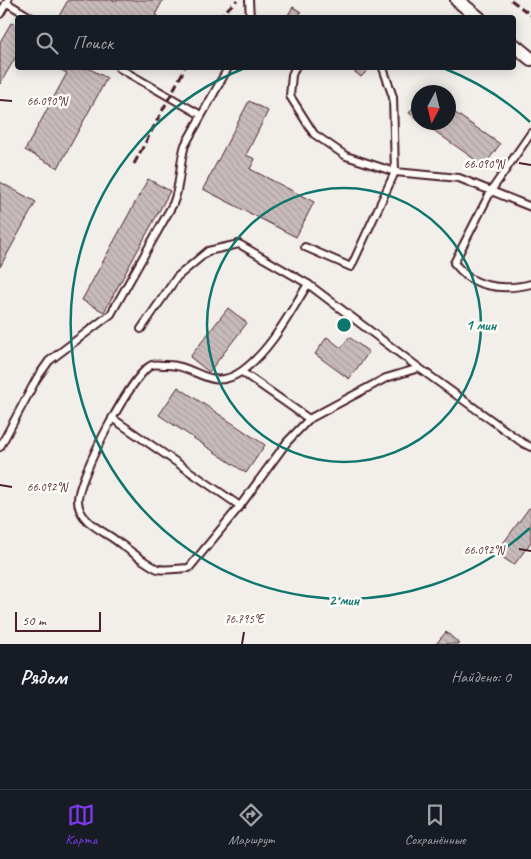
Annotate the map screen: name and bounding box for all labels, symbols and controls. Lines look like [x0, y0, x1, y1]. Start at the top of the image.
search box [15, 15, 516, 70]
icon: search [33, 29, 61, 57]
text: Поиск [73, 31, 113, 55]
north arrow [411, 85, 456, 130]
text: 66.090°N [27, 93, 69, 109]
text: 66.090°N [464, 156, 506, 172]
centre of rings [335, 316, 353, 334]
text: 1 мин [466, 316, 498, 335]
text: 66.092°N [27, 479, 69, 495]
text: 66.092°N [464, 542, 506, 558]
text: 2 мин [329, 591, 361, 610]
scale bar [15, 609, 101, 632]
text: 76.795°E [224, 611, 265, 627]
text: 50 m [22, 612, 46, 629]
text: Рядом [20, 664, 67, 690]
text: Найдено: 0 [451, 667, 511, 687]
tab: Карта [65, 801, 97, 848]
tab: Маршрут [228, 801, 274, 848]
tab: Сохранённые [405, 801, 466, 848]

